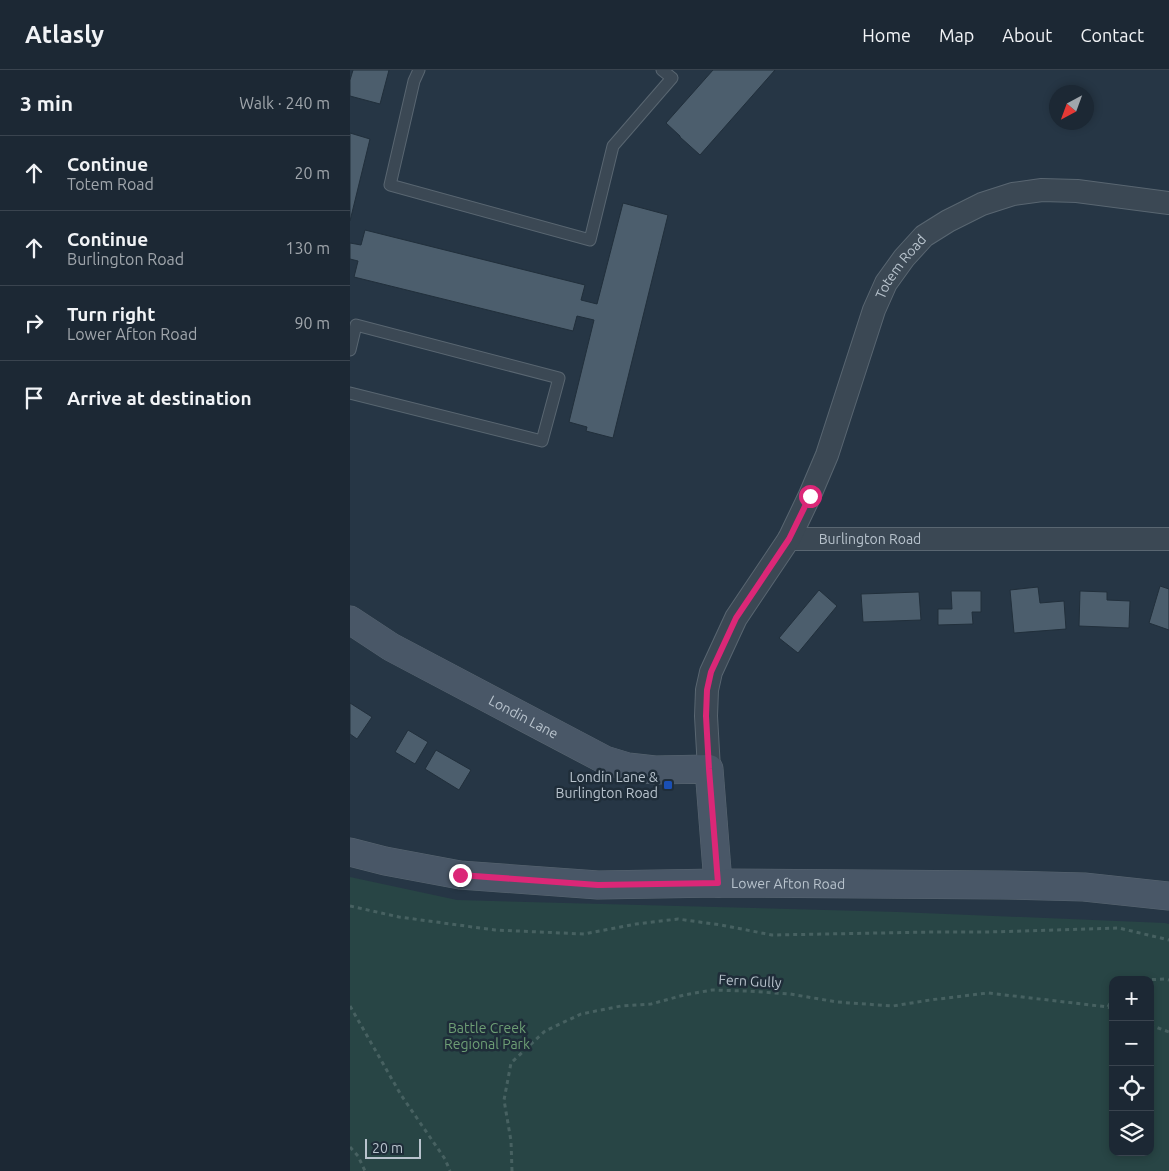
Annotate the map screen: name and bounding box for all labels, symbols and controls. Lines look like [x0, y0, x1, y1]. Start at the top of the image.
text: Atlasly [25, 21, 104, 48]
text: Home [862, 25, 911, 45]
text: Map [939, 25, 974, 45]
text: About [1002, 25, 1052, 45]
text: Contact [1080, 25, 1144, 45]
north arrow [1049, 85, 1094, 130]
text: 3 min [20, 91, 73, 115]
text: Walk · 240 m [239, 94, 330, 112]
text: Continue [67, 153, 148, 175]
icon: ahead [20, 159, 48, 187]
text: 20 m [294, 164, 330, 182]
text: Totem Road [67, 175, 154, 193]
text: Continue [67, 228, 148, 250]
street label: Totem Road [872, 231, 929, 301]
icon: ahead [20, 234, 48, 262]
text: 130 m [285, 239, 330, 257]
text: Burlington Road [67, 250, 184, 268]
text: Turn right [67, 303, 155, 325]
icon: right [20, 309, 48, 337]
text: 90 m [294, 314, 330, 332]
text: Lower Afton Road [67, 325, 197, 343]
icon: arrive [20, 384, 48, 412]
text: Arrive at destination [67, 387, 252, 409]
route start [799, 485, 822, 508]
street label: Burlington Road [819, 531, 921, 547]
street label: Londin Lane [486, 692, 561, 742]
place label: Londin Lane & Burlington Road [556, 769, 659, 801]
marker: Londin Lane & Burlington Road [662, 779, 674, 791]
route end [449, 864, 472, 887]
street label: Lower Afton Road [731, 875, 845, 892]
street label: Fern Gully [718, 971, 782, 991]
map controls [1109, 976, 1154, 1156]
button: + [1109, 976, 1154, 1021]
park label: Battle Creek Regional Park [444, 1020, 530, 1052]
button: − [1109, 1021, 1154, 1066]
button: locate [1109, 1066, 1154, 1111]
button: layers [1109, 1111, 1154, 1156]
scale bar [365, 1136, 421, 1159]
text: 20 m [372, 1140, 403, 1156]

